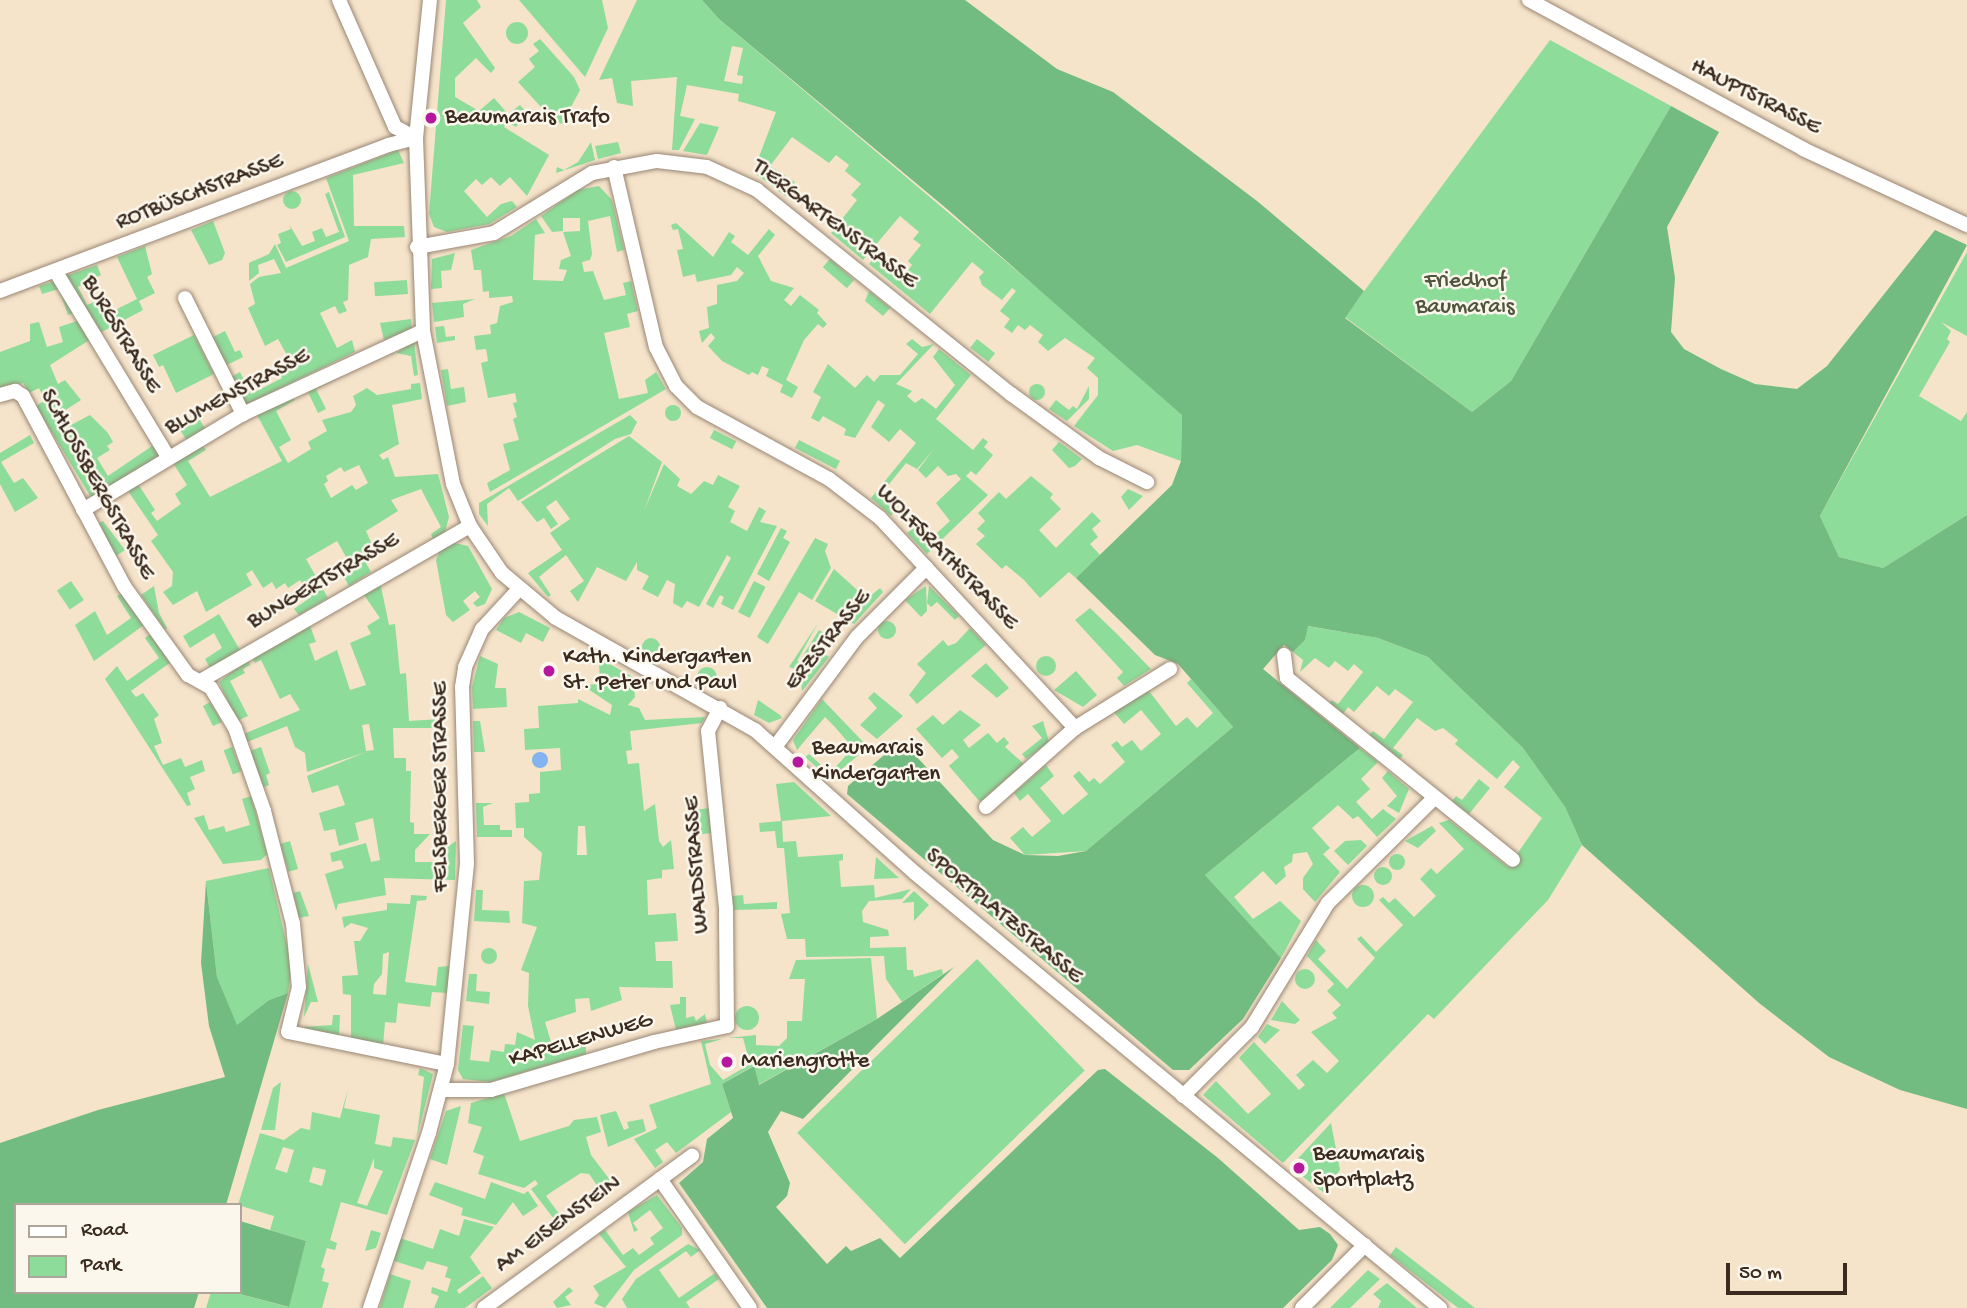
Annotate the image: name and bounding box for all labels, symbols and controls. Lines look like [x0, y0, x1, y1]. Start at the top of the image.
street label: HAUPTSTRASSE [1685, 53, 1825, 143]
place label: Beaumarais Trafo [445, 104, 610, 132]
marker: Beaumarais Trafo [423, 110, 439, 126]
street label: ROTBÜSCHSTRASSE [113, 148, 287, 238]
street label: TIERGARTENSTRASSE [746, 154, 922, 296]
park label: Friedhof Baumarais [1416, 268, 1514, 322]
street label: BURGSTRASSE [74, 271, 166, 399]
street label: BLUMENSTRASSE [161, 343, 315, 443]
street label: SCHLOSSBERGSTRASSE [32, 385, 160, 585]
street label: WOLFSRATHSTRASSE [869, 479, 1023, 637]
street label: BUNGERTSTRASSE [243, 527, 405, 637]
street label: ERZSTRASSE [780, 585, 878, 697]
place label: Kath. Kindergarten St. Peter und Paul [563, 644, 751, 698]
marker: Kath. Kindergarten St. Peter und Paul [541, 663, 557, 679]
street label: FELSBERGER STRASSE [428, 682, 456, 892]
place label: Beaumarais Kindergarten [812, 735, 940, 789]
marker: Beaumarais Kindergarten [790, 754, 806, 770]
street label: WALDSTRASSE [679, 796, 717, 934]
street label: SPORTPLATZSTRASSE [919, 843, 1087, 991]
street label: KAPELLENWEG [506, 1007, 656, 1075]
place label: Mariengrotte [741, 1048, 869, 1076]
marker: Mariengrotte [719, 1054, 735, 1070]
place label: Beaumarais Sportplatz [1313, 1141, 1424, 1195]
marker: Beaumarais Sportplatz [1291, 1160, 1307, 1176]
street label: AM EISENSTEIN [491, 1170, 627, 1280]
legend [14, 1203, 242, 1294]
text: Road [81, 1219, 127, 1244]
scale bar [1729, 1248, 1850, 1292]
text: Park [81, 1254, 121, 1279]
text: 50 m [1739, 1262, 1782, 1287]

